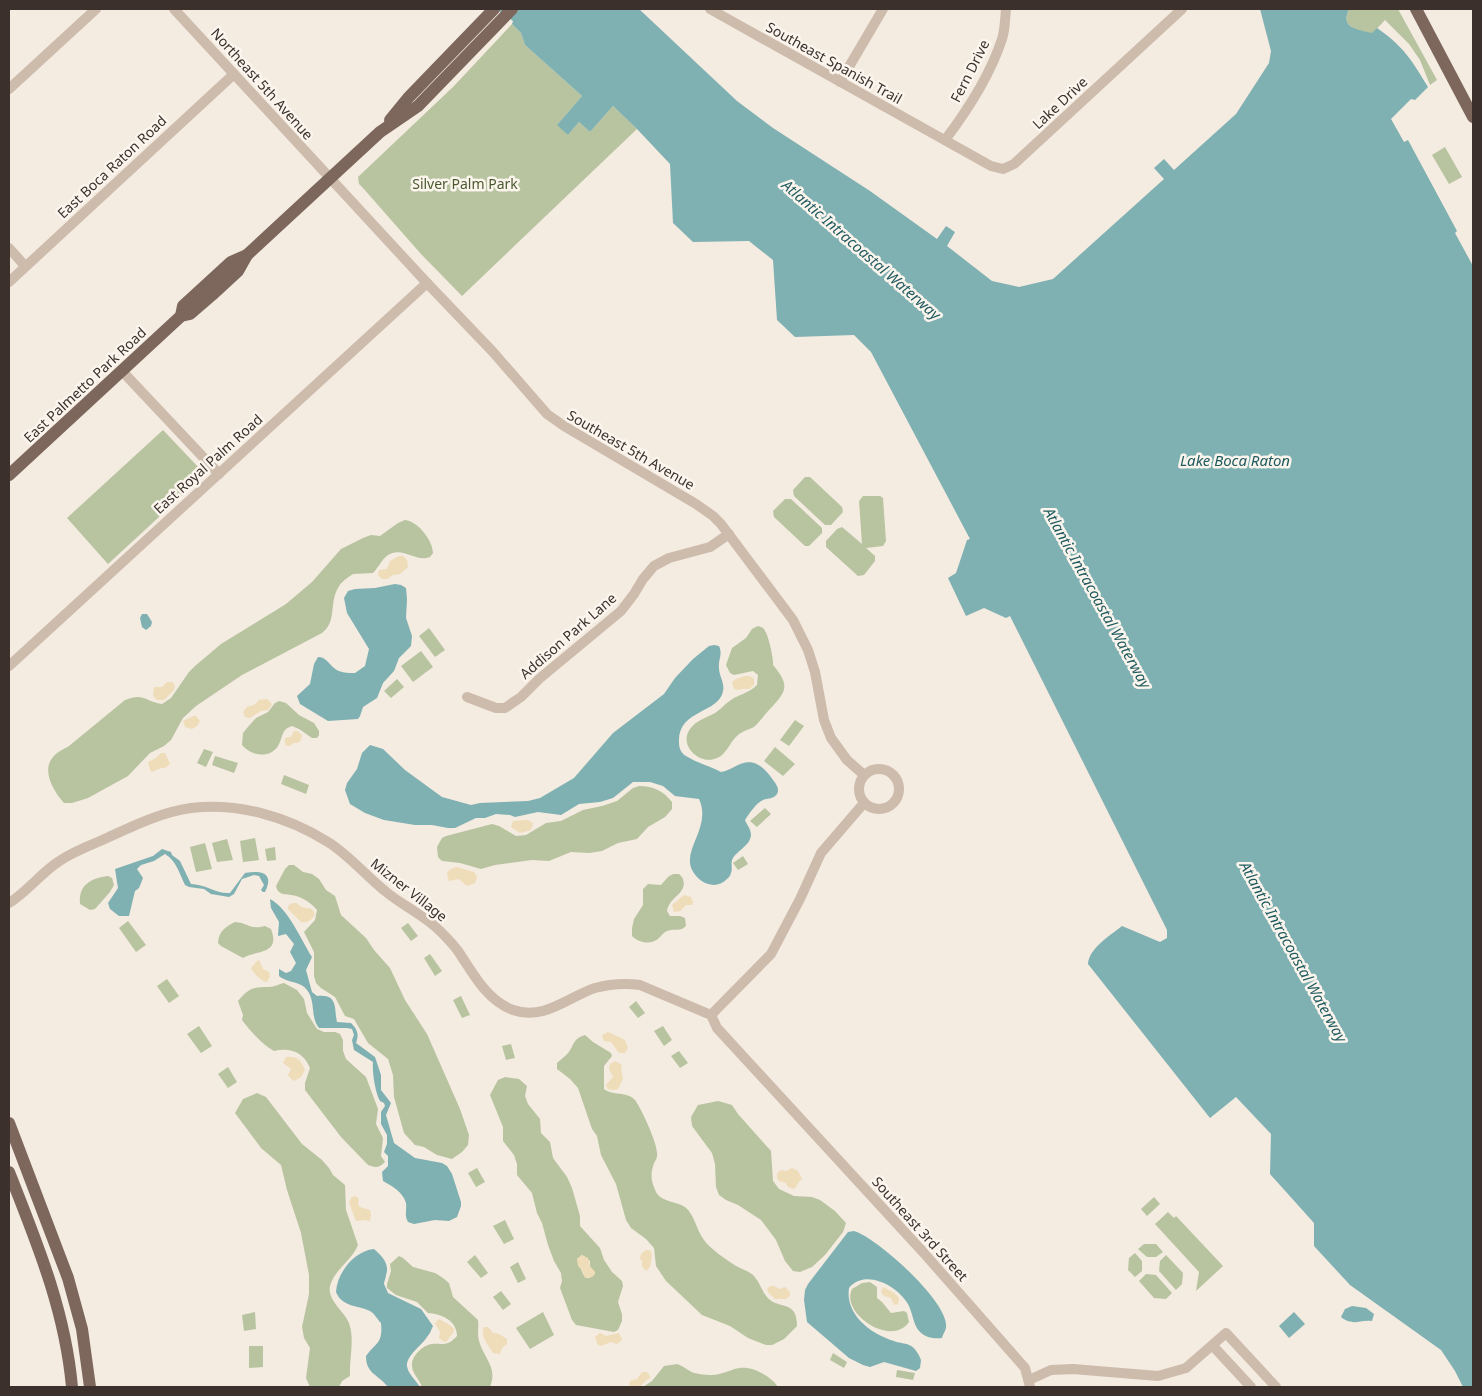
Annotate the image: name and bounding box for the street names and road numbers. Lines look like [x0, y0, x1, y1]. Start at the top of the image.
street label: Southeast Spanish Trail [763, 17, 906, 108]
street label: Northeast 5th Avenue [207, 24, 318, 144]
street label: Fern Drive [946, 36, 993, 105]
street label: Lake Drive [1028, 72, 1091, 133]
street label: East Boca Raton Road [53, 111, 170, 222]
street label: East Palmetto Park Road [19, 323, 150, 446]
street label: Southeast 5th Avenue [564, 405, 699, 494]
street label: East Royal Palm Road [149, 410, 266, 518]
street label: Addison Park Lane [515, 588, 620, 683]
street label: Mizner Village [367, 854, 452, 926]
street label: Southeast 3rd Street [868, 1172, 972, 1285]

